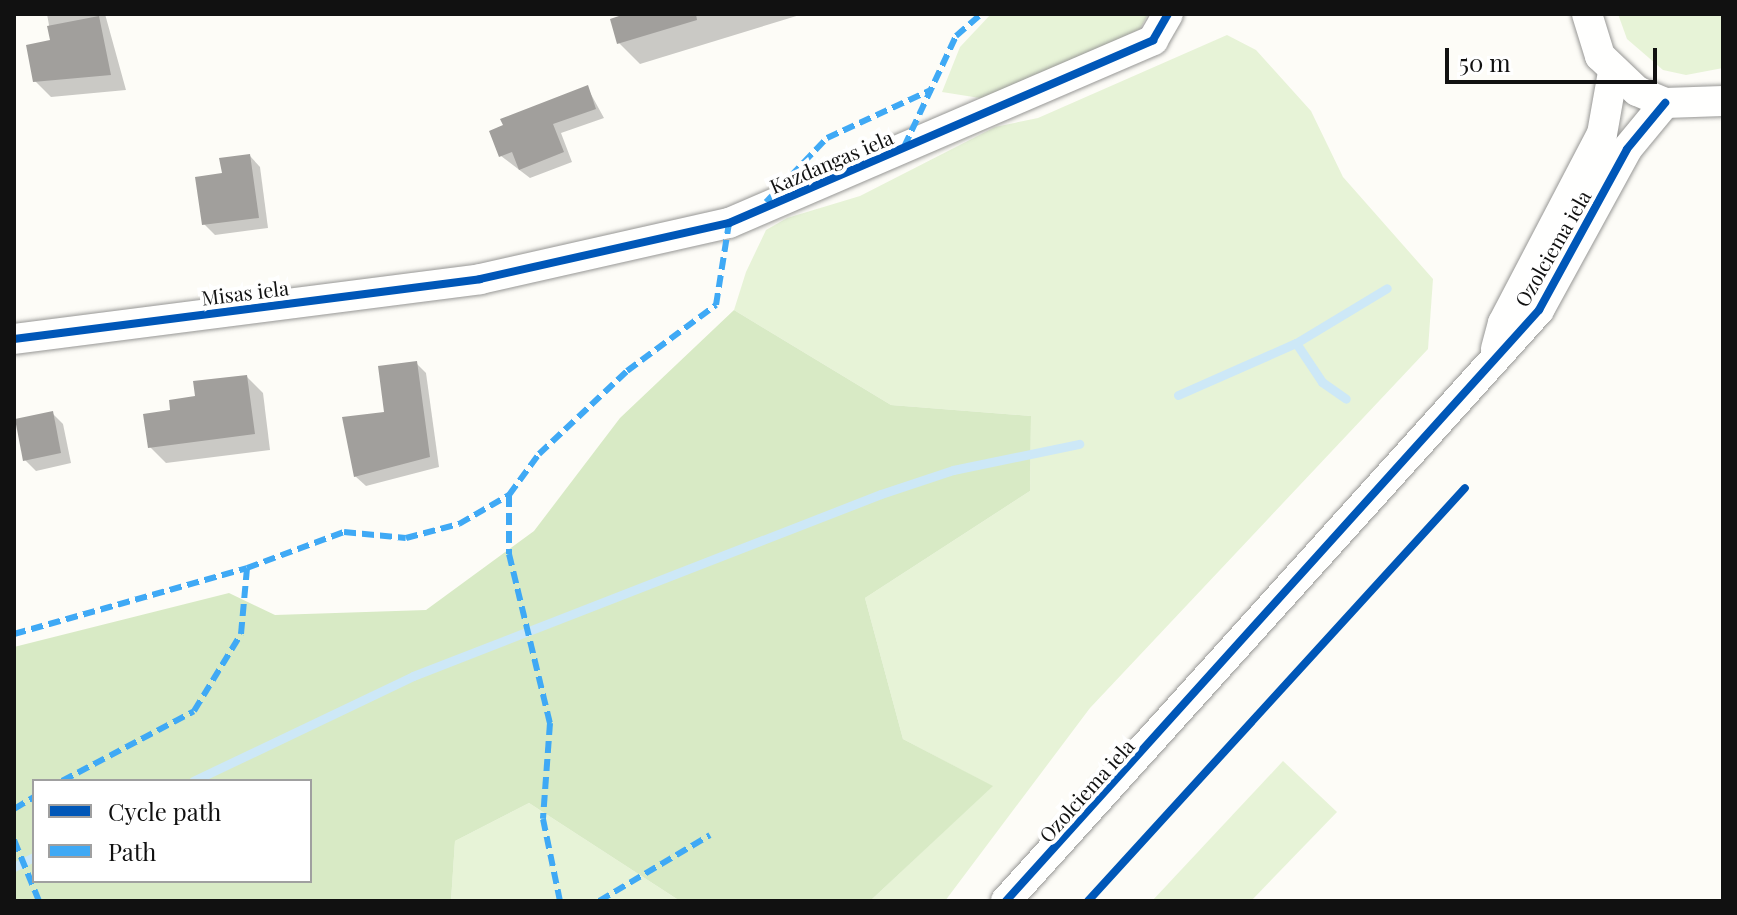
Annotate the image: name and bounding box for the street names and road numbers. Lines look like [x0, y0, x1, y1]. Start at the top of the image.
street label: Kazdangas iela [766, 124, 896, 198]
street label: Ozolciema iela [1509, 185, 1595, 311]
street label: Misas iela [200, 275, 290, 309]
street label: Ozolciema iela [1033, 733, 1139, 847]

